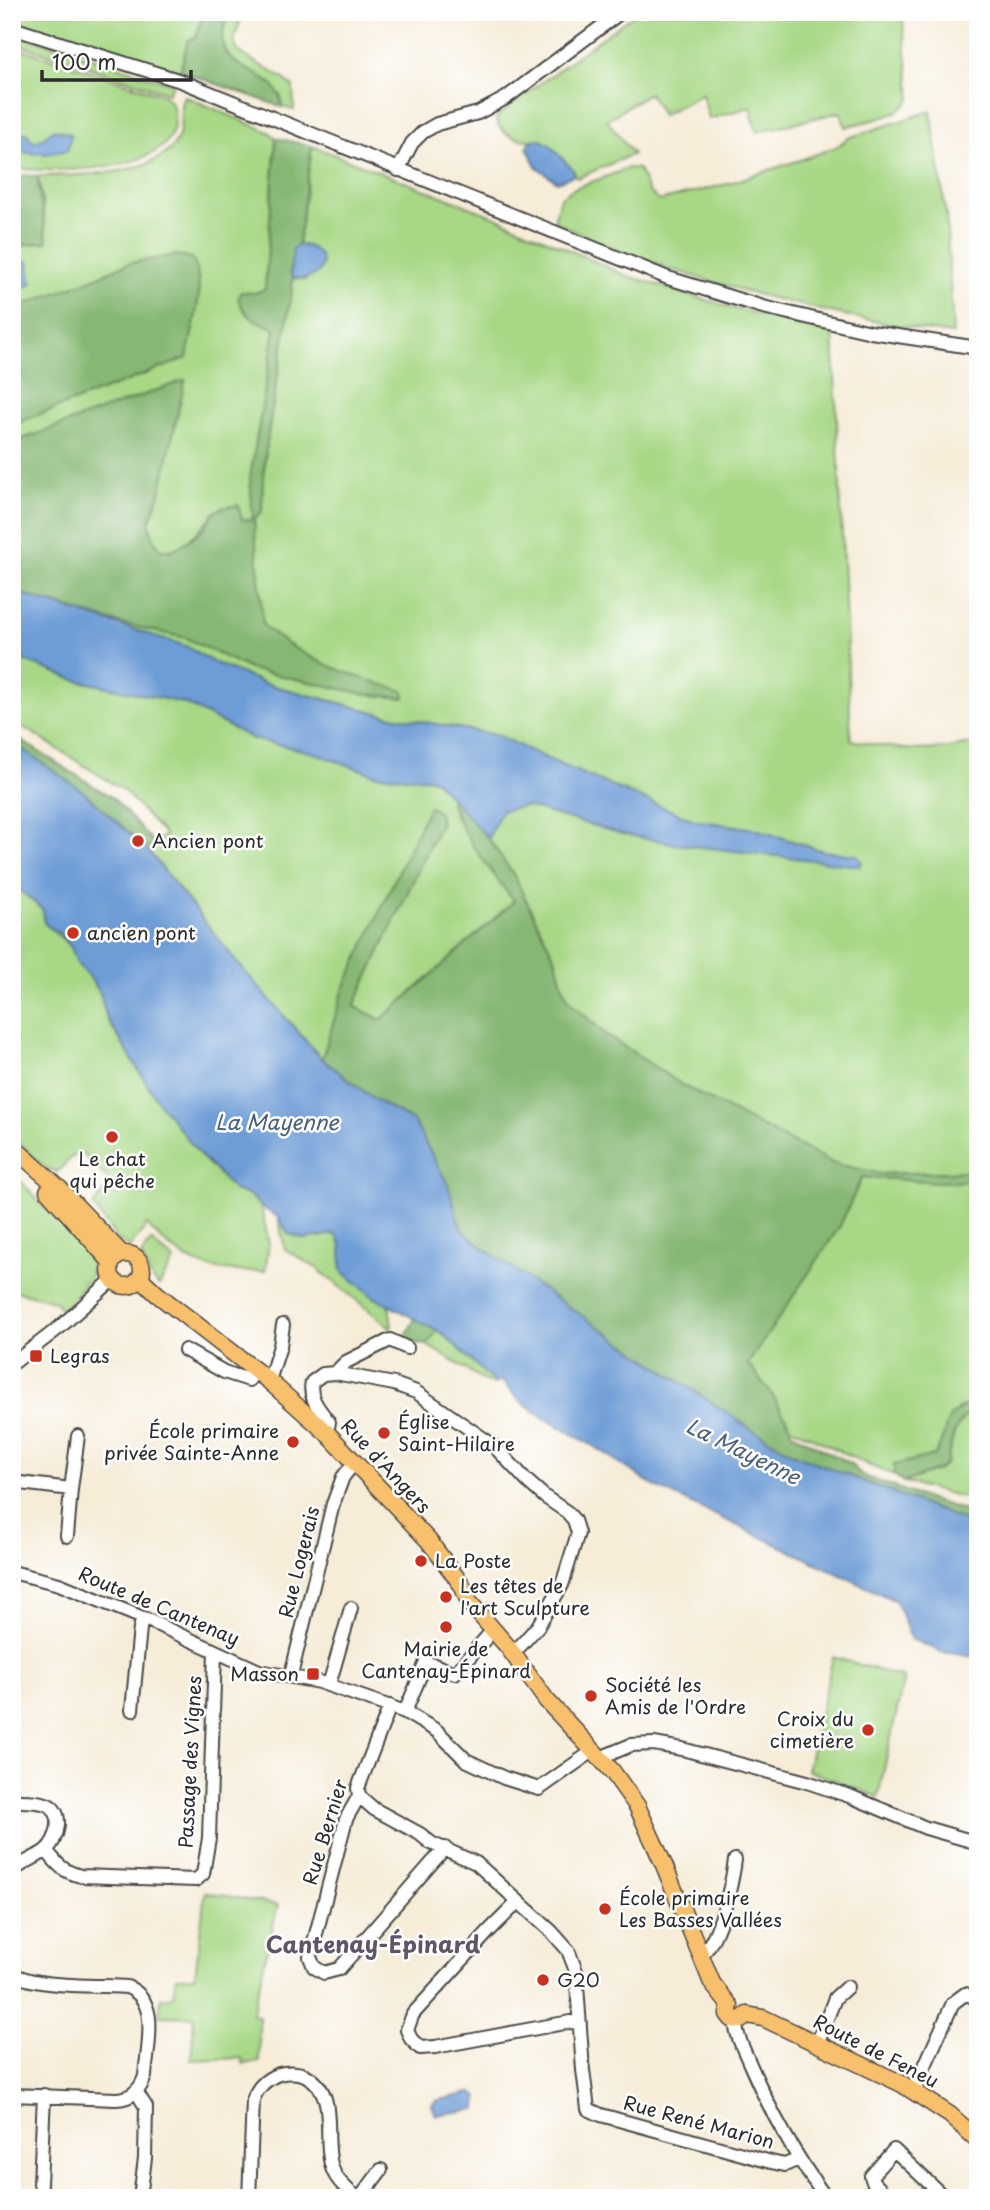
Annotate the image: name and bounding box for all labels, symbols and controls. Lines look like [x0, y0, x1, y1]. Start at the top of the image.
scale bar [42, 38, 191, 82]
text: 100 m [52, 45, 116, 77]
place label: Ancien pont [152, 826, 264, 854]
marker: Ancien pont [130, 833, 146, 849]
place label: ancien pont [87, 918, 196, 946]
marker: ancien pont [65, 925, 81, 941]
water label: La Mayenne [215, 1105, 340, 1137]
marker: Le chat qui pêche [104, 1129, 120, 1145]
place label: Le chat qui pêche [69, 1144, 155, 1194]
place label: Legras [50, 1341, 110, 1369]
marker: Legras [28, 1348, 44, 1364]
place label: Église Saint-Hilaire [398, 1407, 515, 1457]
water label: La Mayenne [681, 1409, 808, 1492]
street label: Rue d'Angers [335, 1412, 438, 1519]
place label: École primaire privée Sainte-Anne [104, 1416, 279, 1466]
marker: Église Saint-Hilaire [376, 1425, 392, 1441]
marker: École primaire privée Sainte-Anne [285, 1434, 301, 1450]
street label: Rue Logerais [271, 1503, 325, 1621]
place label: La Poste [435, 1546, 511, 1574]
marker: La Poste [413, 1553, 429, 1569]
street label: Route de Cantenay [74, 1558, 244, 1652]
place label: Les têtes de l'art Sculpture [460, 1571, 590, 1621]
marker: Les têtes de l'art Sculpture [438, 1589, 454, 1605]
marker: Mairie de Cantenay-Épinard [438, 1619, 454, 1635]
place label: Mairie de Cantenay-Épinard [361, 1634, 531, 1684]
place label: Masson [230, 1659, 299, 1687]
marker: Masson [305, 1666, 321, 1682]
place label: Société les Amis de l'Ordre [605, 1670, 746, 1720]
street label: Passage des Vignes [171, 1675, 208, 1849]
marker: Société les Amis de l'Ordre [583, 1688, 599, 1704]
place label: Croix du cimetière [770, 1704, 854, 1754]
marker: Croix du cimetière [860, 1722, 876, 1738]
street label: Rue Bernier [295, 1775, 353, 1888]
place label: École primaire Les Basses Vallées [619, 1883, 782, 1933]
marker: École primaire Les Basses Vallées [597, 1901, 613, 1917]
district label: Cantenay-Épinard [266, 1926, 480, 1961]
place label: G20 [557, 1965, 600, 1993]
marker: G20 [535, 1972, 551, 1988]
street label: Route de Feneu [809, 2006, 944, 2094]
street label: Rue René Marion [621, 2087, 778, 2155]

